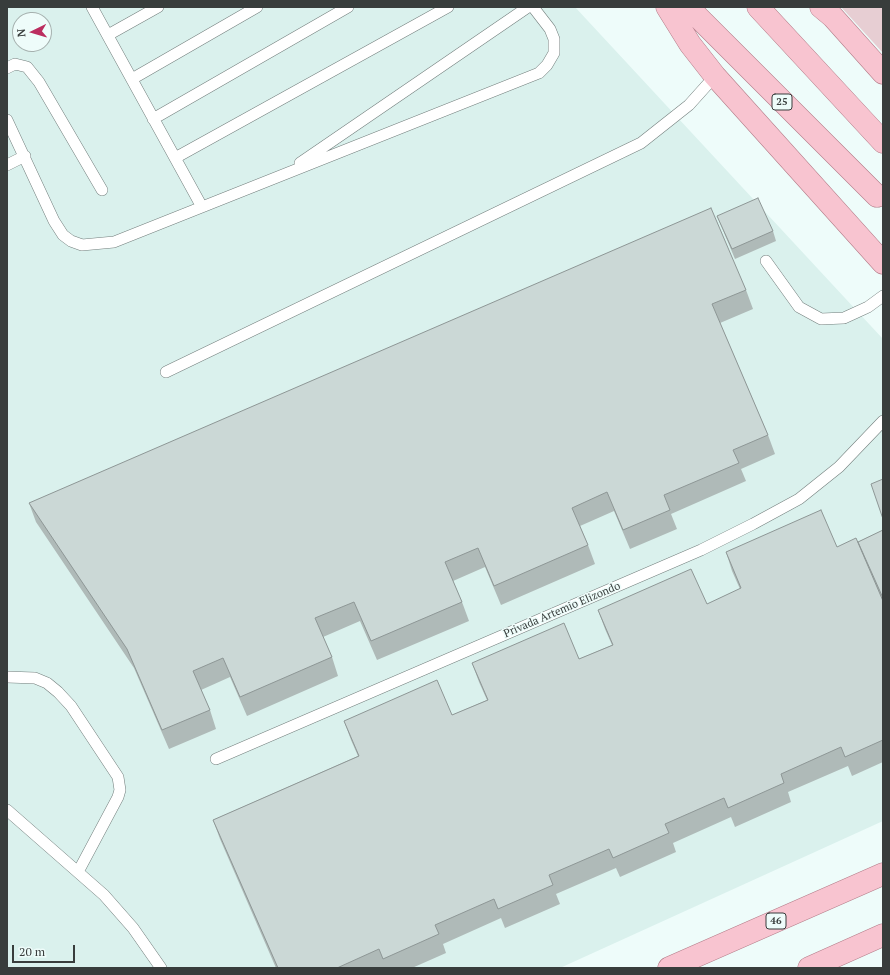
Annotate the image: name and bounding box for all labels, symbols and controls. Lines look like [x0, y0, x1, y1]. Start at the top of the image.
north arrow [12, 12, 52, 52]
text: N [14, 28, 28, 38]
road number: 25 [772, 94, 792, 110]
street label: Privada Artemio Elizondo [502, 579, 622, 641]
road number: 46 [766, 913, 786, 929]
scale bar [14, 937, 77, 963]
text: 20 m [19, 944, 45, 959]

